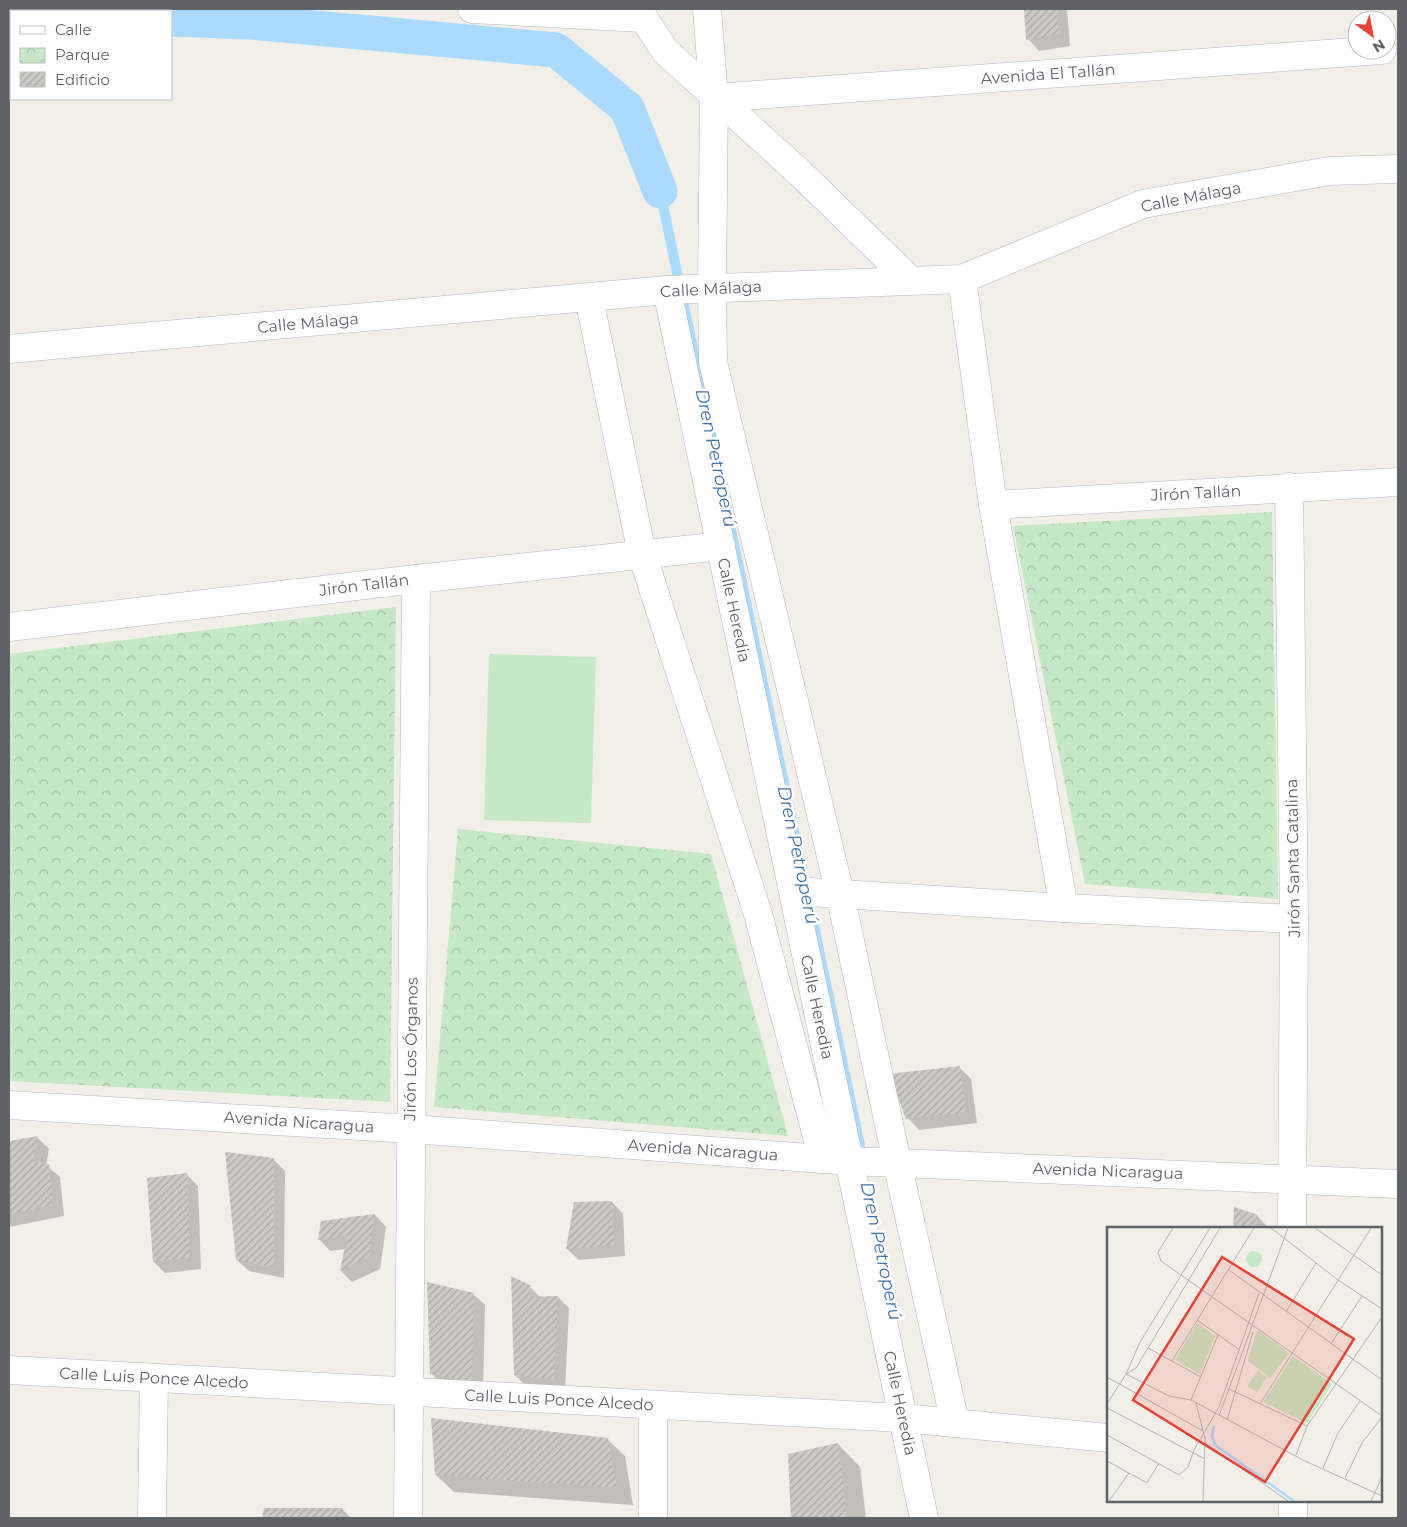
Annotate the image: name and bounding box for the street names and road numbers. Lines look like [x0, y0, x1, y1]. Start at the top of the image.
street label: Avenida El Tallán [980, 60, 1116, 88]
street label: Calle Málaga [1139, 178, 1243, 216]
street label: Calle Málaga [660, 277, 762, 301]
street label: Calle Málaga [256, 309, 360, 337]
street label: Jirón Tallán [1149, 481, 1242, 505]
street label: Calle Heredia [714, 556, 754, 664]
street label: Jirón Tallán [317, 570, 410, 600]
street label: Jirón Santa Catalina [1282, 779, 1304, 938]
street label: Calle Heredia [797, 953, 837, 1061]
street label: Jirón Los Órganos [400, 977, 422, 1122]
street label: Avenida Nicaragua [223, 1107, 375, 1137]
street label: Avenida Nicaragua [627, 1135, 779, 1165]
street label: Avenida Nicaragua [1032, 1159, 1184, 1183]
street label: Calle Heredia [880, 1349, 920, 1457]
street label: Calle Luis Ponce Alcedo [59, 1364, 249, 1392]
street label: Calle Luis Ponce Alcedo [464, 1386, 654, 1414]

